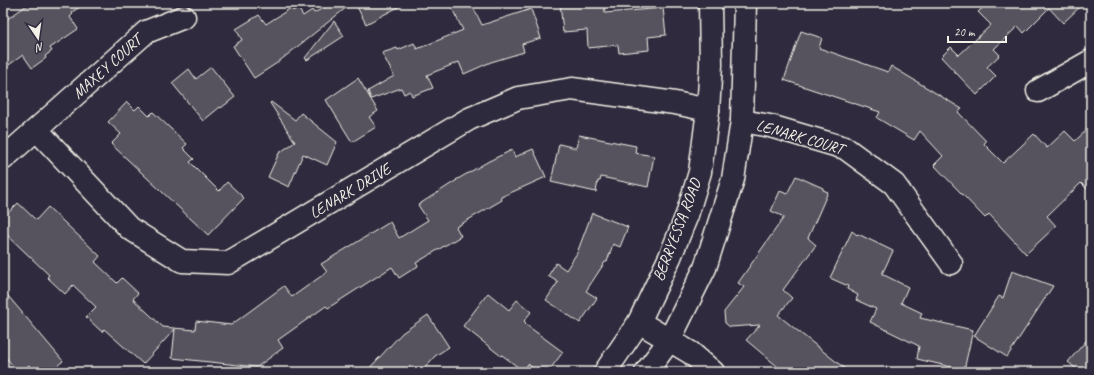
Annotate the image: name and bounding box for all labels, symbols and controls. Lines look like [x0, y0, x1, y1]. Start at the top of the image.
north arrow [18, 18, 58, 58]
scale bar [948, 18, 1006, 44]
text: 20 m [954, 24, 976, 40]
street label: MAXEY COURT [68, 28, 149, 103]
text: N [33, 40, 45, 56]
street label: LENARK COURT [754, 115, 850, 160]
street label: LENARK DRIVE [306, 158, 396, 223]
street label: BERRYESSA ROAD [648, 174, 706, 284]

